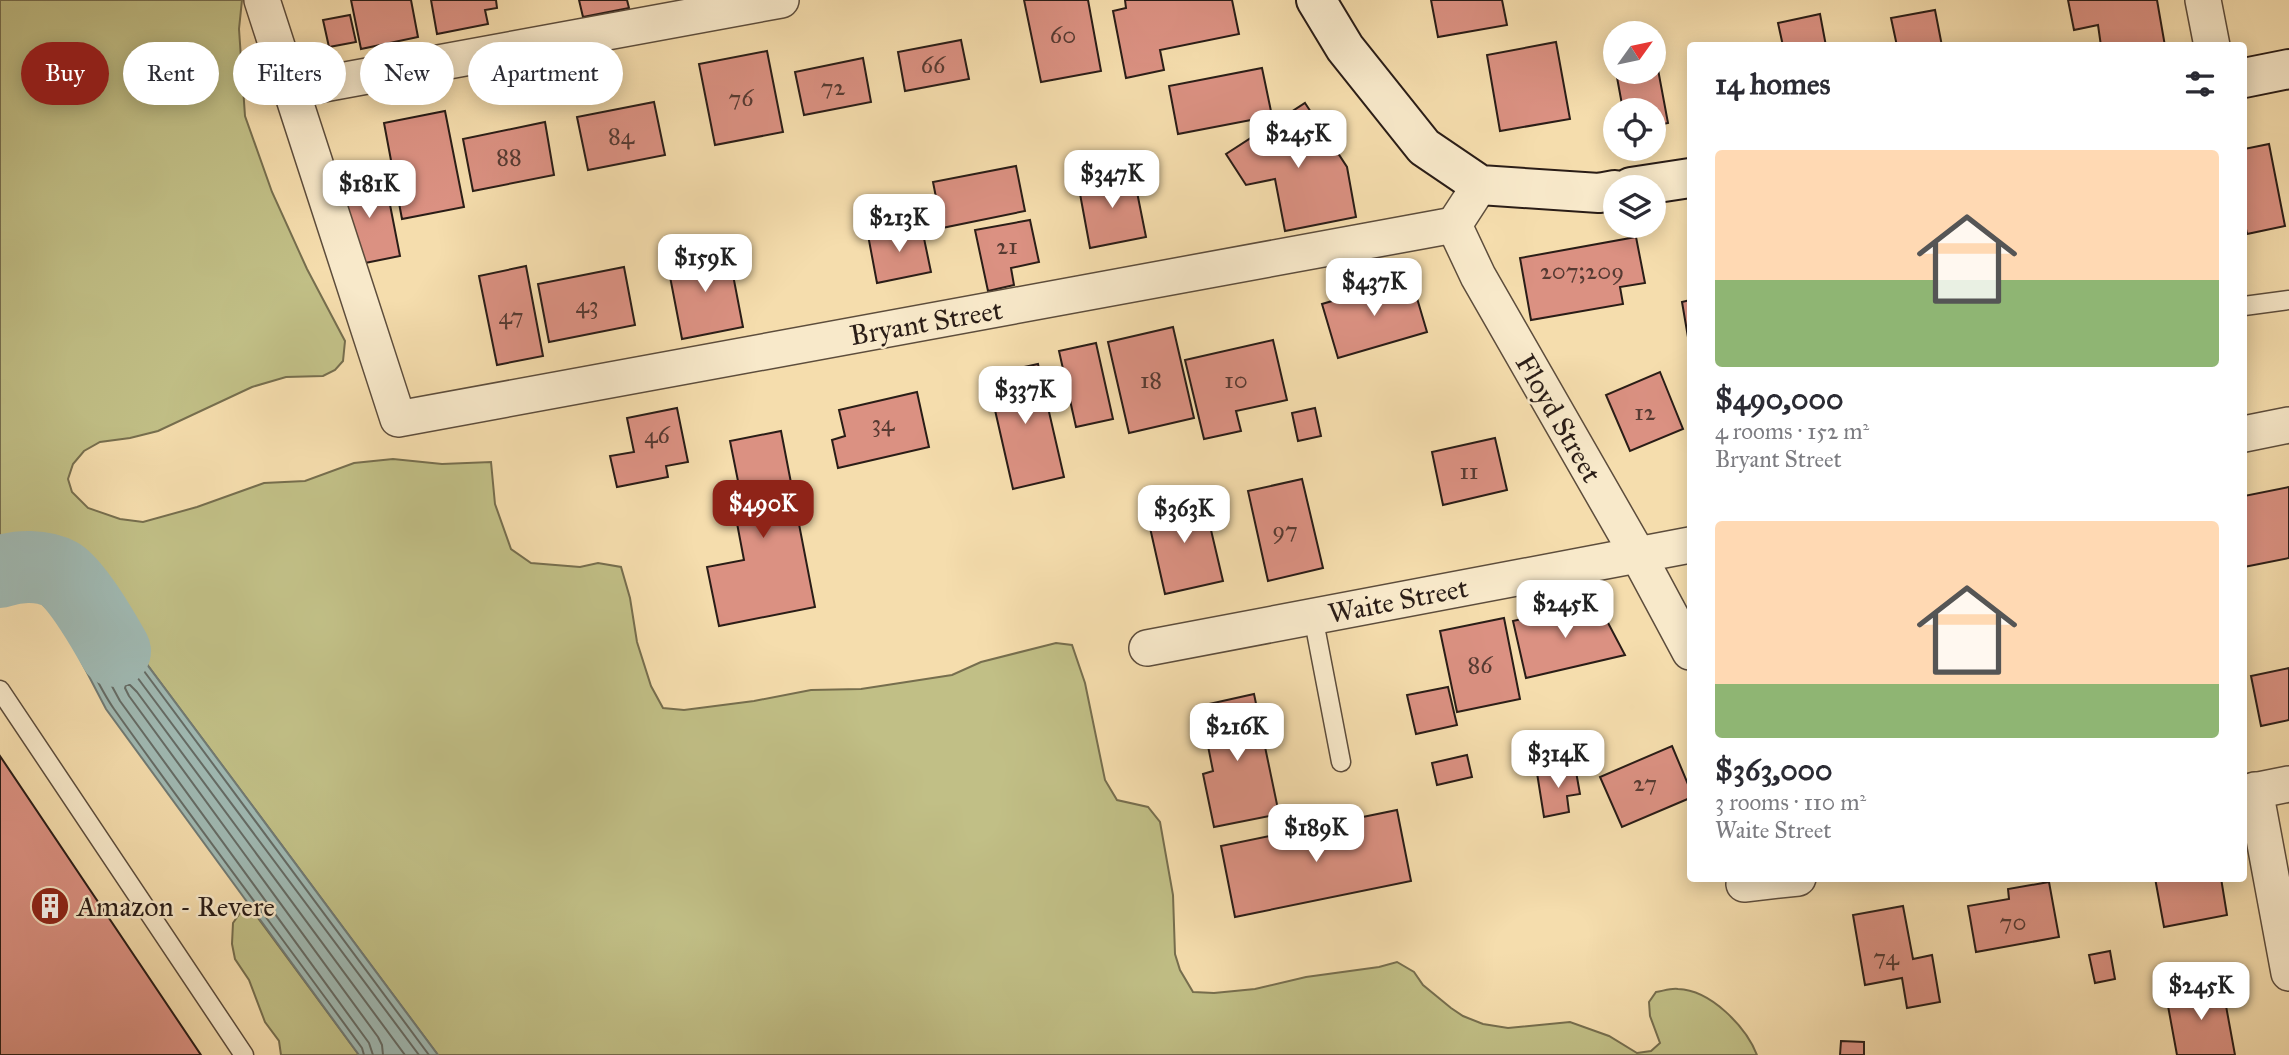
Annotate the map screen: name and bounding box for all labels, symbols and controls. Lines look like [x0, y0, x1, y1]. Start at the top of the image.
house number: 60 [1050, 20, 1076, 50]
north arrow [1603, 21, 1666, 84]
map controls [1603, 21, 1666, 238]
chip: Buy [21, 42, 109, 105]
chip: Rent [123, 42, 219, 105]
chip: Filters [233, 42, 346, 105]
chip: New [360, 42, 454, 105]
chip: Apartment [468, 42, 623, 105]
house number: 66 [921, 50, 946, 80]
icon: filters [2181, 65, 2219, 103]
text: 14 homes [1715, 66, 1830, 102]
house number: 72 [821, 72, 845, 102]
house number: 76 [728, 83, 754, 113]
button: locate [1603, 98, 1666, 161]
pin: $245K [1249, 110, 1347, 170]
text: $245K [1266, 119, 1330, 147]
house number: 84 [608, 121, 635, 151]
house number: 88 [496, 142, 522, 172]
pin: $347K [1063, 150, 1161, 210]
text: $347K [1080, 159, 1144, 187]
pin: $181K [320, 160, 418, 220]
text: $181K [339, 169, 399, 197]
button: layers [1603, 175, 1666, 238]
pin: $213K [850, 194, 948, 254]
icon: home [1904, 196, 2030, 322]
text: $213K [869, 203, 929, 231]
house number: 21 [996, 231, 1018, 261]
pin: $159K [656, 234, 754, 294]
text: $159K [674, 243, 736, 271]
house number: 207;209 [1540, 256, 1624, 286]
pin: $437K [1325, 258, 1423, 318]
text: $437K [1342, 267, 1406, 295]
house number: 43 [576, 290, 598, 320]
street label: Bryant Street [847, 292, 1005, 353]
house number: 47 [498, 301, 524, 331]
street label: Floyd Street [1508, 348, 1609, 489]
house number: 18 [1140, 365, 1162, 395]
house number: 10 [1224, 365, 1248, 395]
pin: $337K [976, 366, 1074, 426]
text: $337K [995, 375, 1055, 403]
text: $490,000 [1715, 381, 1843, 417]
house number: 12 [1634, 397, 1656, 427]
house number: 34 [872, 408, 895, 438]
text: 4 rooms · 152 m² [1715, 417, 1869, 445]
house number: 46 [644, 420, 671, 450]
text: Bryant Street [1715, 445, 1842, 473]
house number: 11 [1460, 456, 1478, 486]
pin: $490K [714, 480, 812, 540]
pin: $363K [1135, 486, 1233, 545]
text: $490K [729, 489, 797, 517]
text: $363K [1154, 494, 1214, 522]
house number: 97 [1272, 515, 1298, 545]
icon: home [1904, 567, 2030, 693]
street label: Waite Street [1325, 570, 1471, 631]
pin: $245K [1516, 580, 1614, 640]
text: $245K [1533, 589, 1597, 617]
house number: 86 [1467, 650, 1493, 680]
pin: $216K [1188, 704, 1286, 763]
text: $216K [1206, 712, 1268, 740]
pin: $314K [1509, 730, 1607, 790]
text: $314K [1527, 739, 1589, 767]
text: $363,000 [1715, 752, 1833, 788]
house number: 27 [1633, 768, 1657, 798]
text: 3 rooms · 110 m² [1715, 788, 1866, 816]
pin: $189K [1267, 804, 1365, 864]
text: $189K [1284, 813, 1348, 841]
text: Waite Street [1715, 816, 1831, 844]
building icon: Amazon - Revere [29, 885, 71, 927]
place label: Amazon - Revere [76, 889, 275, 924]
house number: 70 [2000, 907, 2026, 937]
house number: 74 [1873, 942, 1899, 972]
pin: $245K [2152, 962, 2250, 1022]
text: $245K [2169, 971, 2233, 999]

